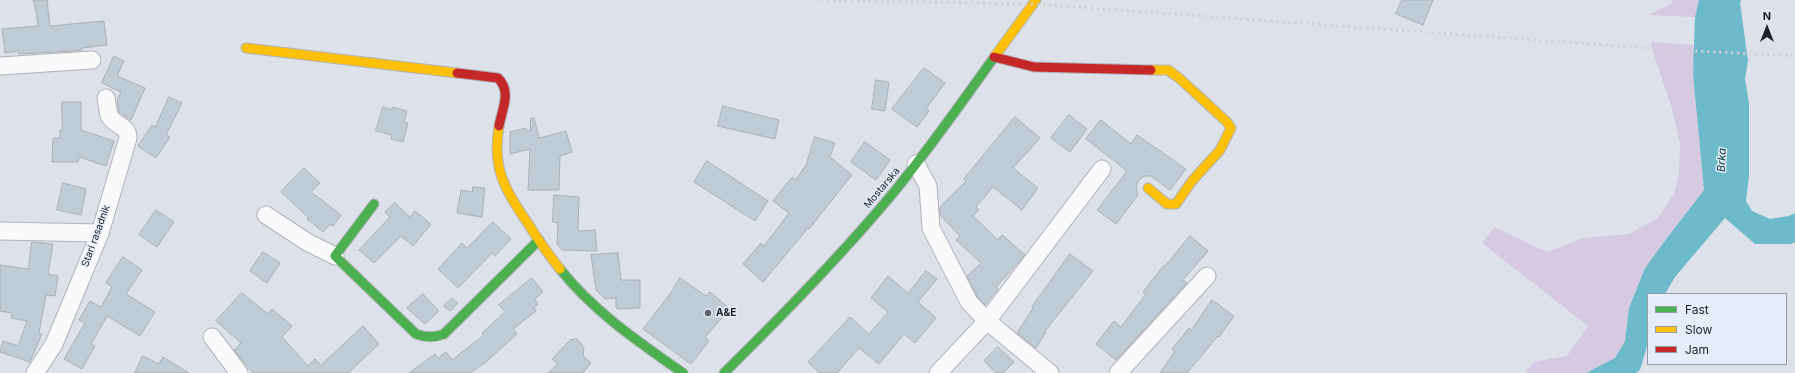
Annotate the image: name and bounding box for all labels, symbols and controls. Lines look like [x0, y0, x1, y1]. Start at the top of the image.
north arrow [1747, 8, 1787, 48]
text: N [1763, 9, 1771, 23]
water label: Brka [1715, 148, 1729, 172]
street label: Mostarska [862, 165, 902, 211]
street label: Stari rasadnik [79, 204, 113, 268]
legend [1647, 293, 1787, 365]
text: Fast [1685, 302, 1709, 317]
place label: A&E [716, 307, 736, 319]
marker: A&E [703, 308, 713, 318]
text: Slow [1685, 322, 1712, 337]
text: Jam [1685, 342, 1709, 357]

